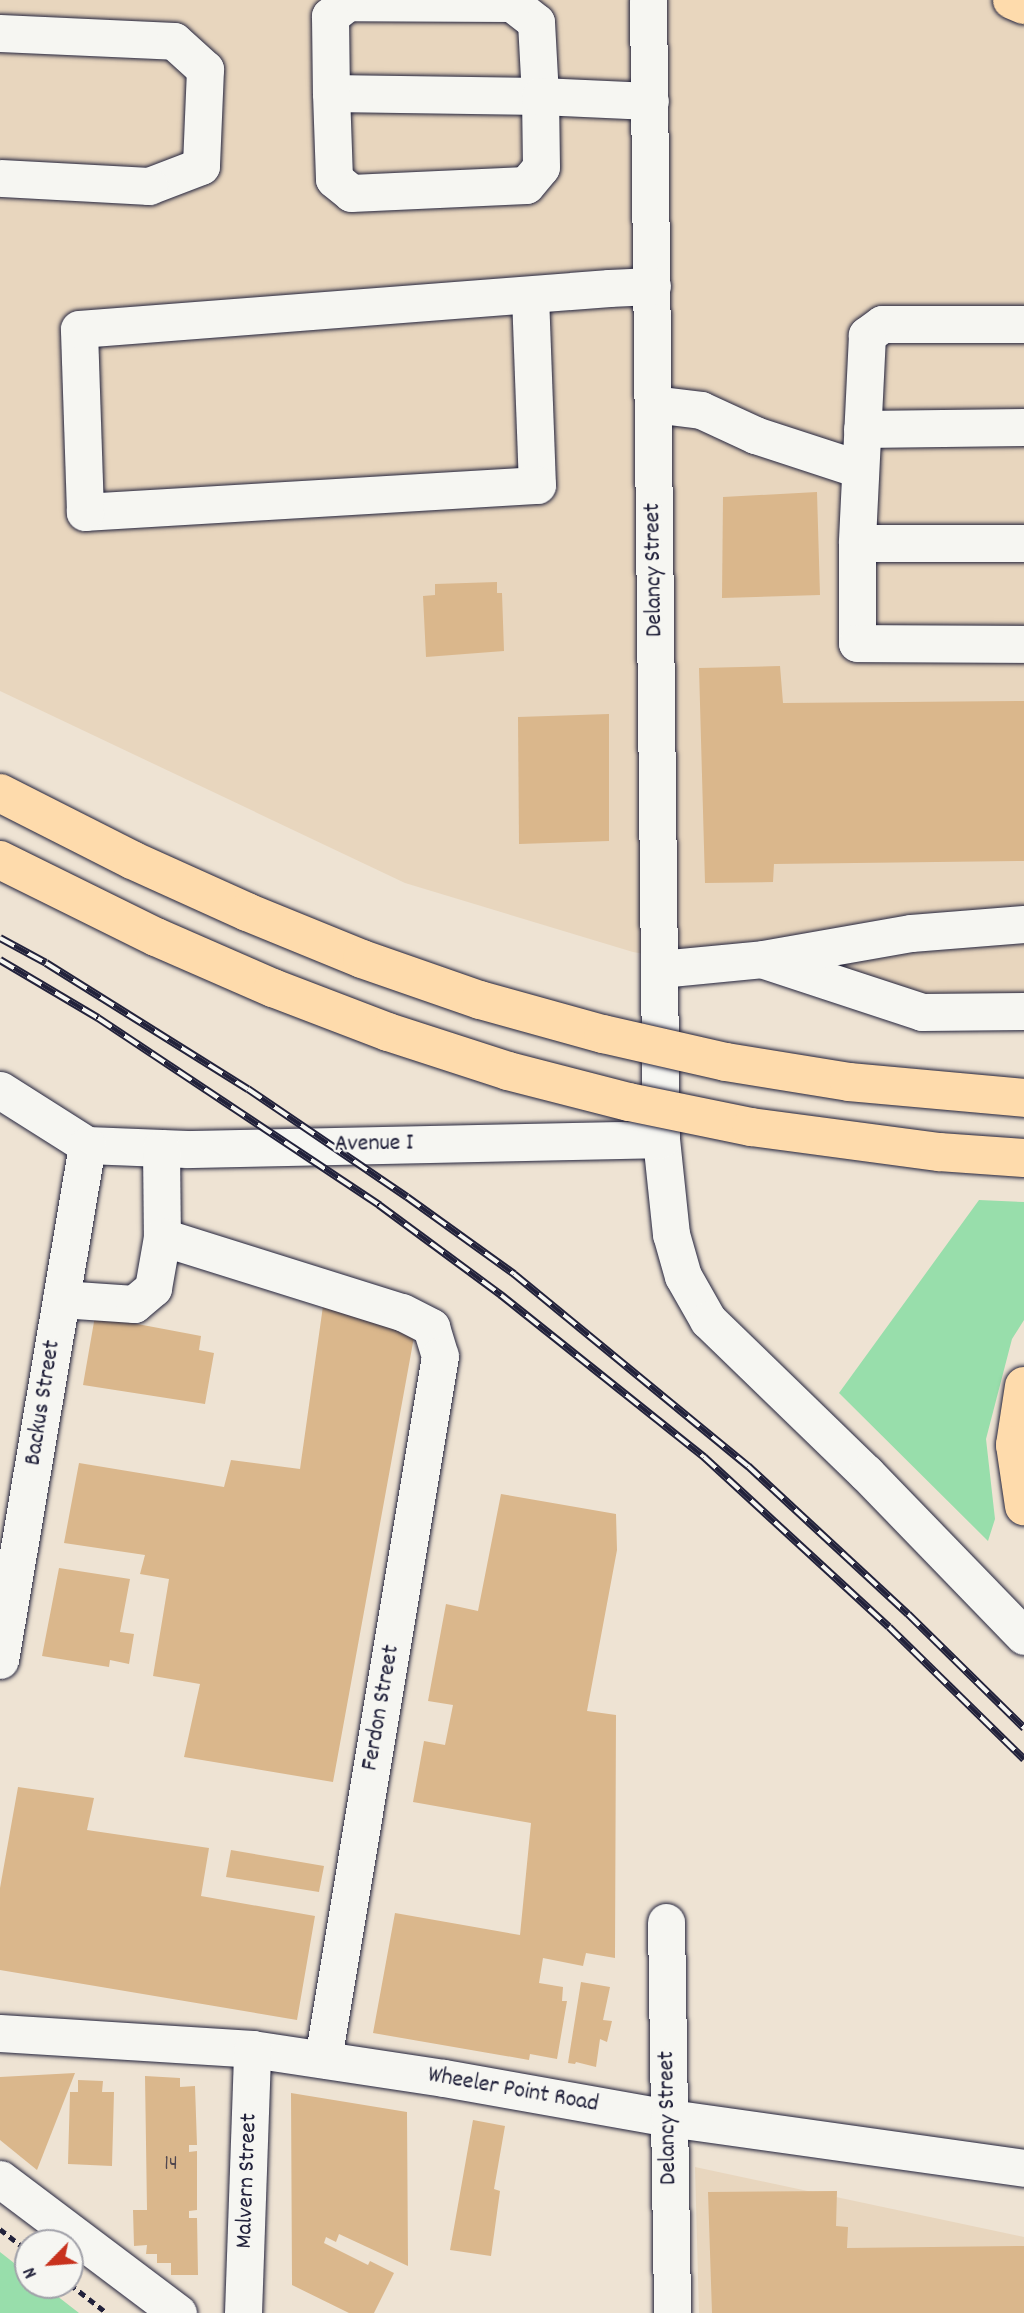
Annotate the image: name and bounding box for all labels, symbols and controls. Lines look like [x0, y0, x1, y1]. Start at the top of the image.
street label: Delancy Street [639, 503, 671, 637]
street label: Avenue I [334, 1130, 414, 1160]
street label: Backus Street [20, 1338, 68, 1468]
street label: Ferdon Street [357, 1643, 407, 1773]
street label: Delancy Street [653, 2051, 685, 2185]
street label: Wheeler Point Road [425, 2062, 601, 2120]
street label: Malvern Street [231, 2113, 265, 2249]
house number: 14 [164, 2152, 178, 2178]
north arrow [14, 2229, 84, 2299]
text: N [17, 2262, 46, 2282]

